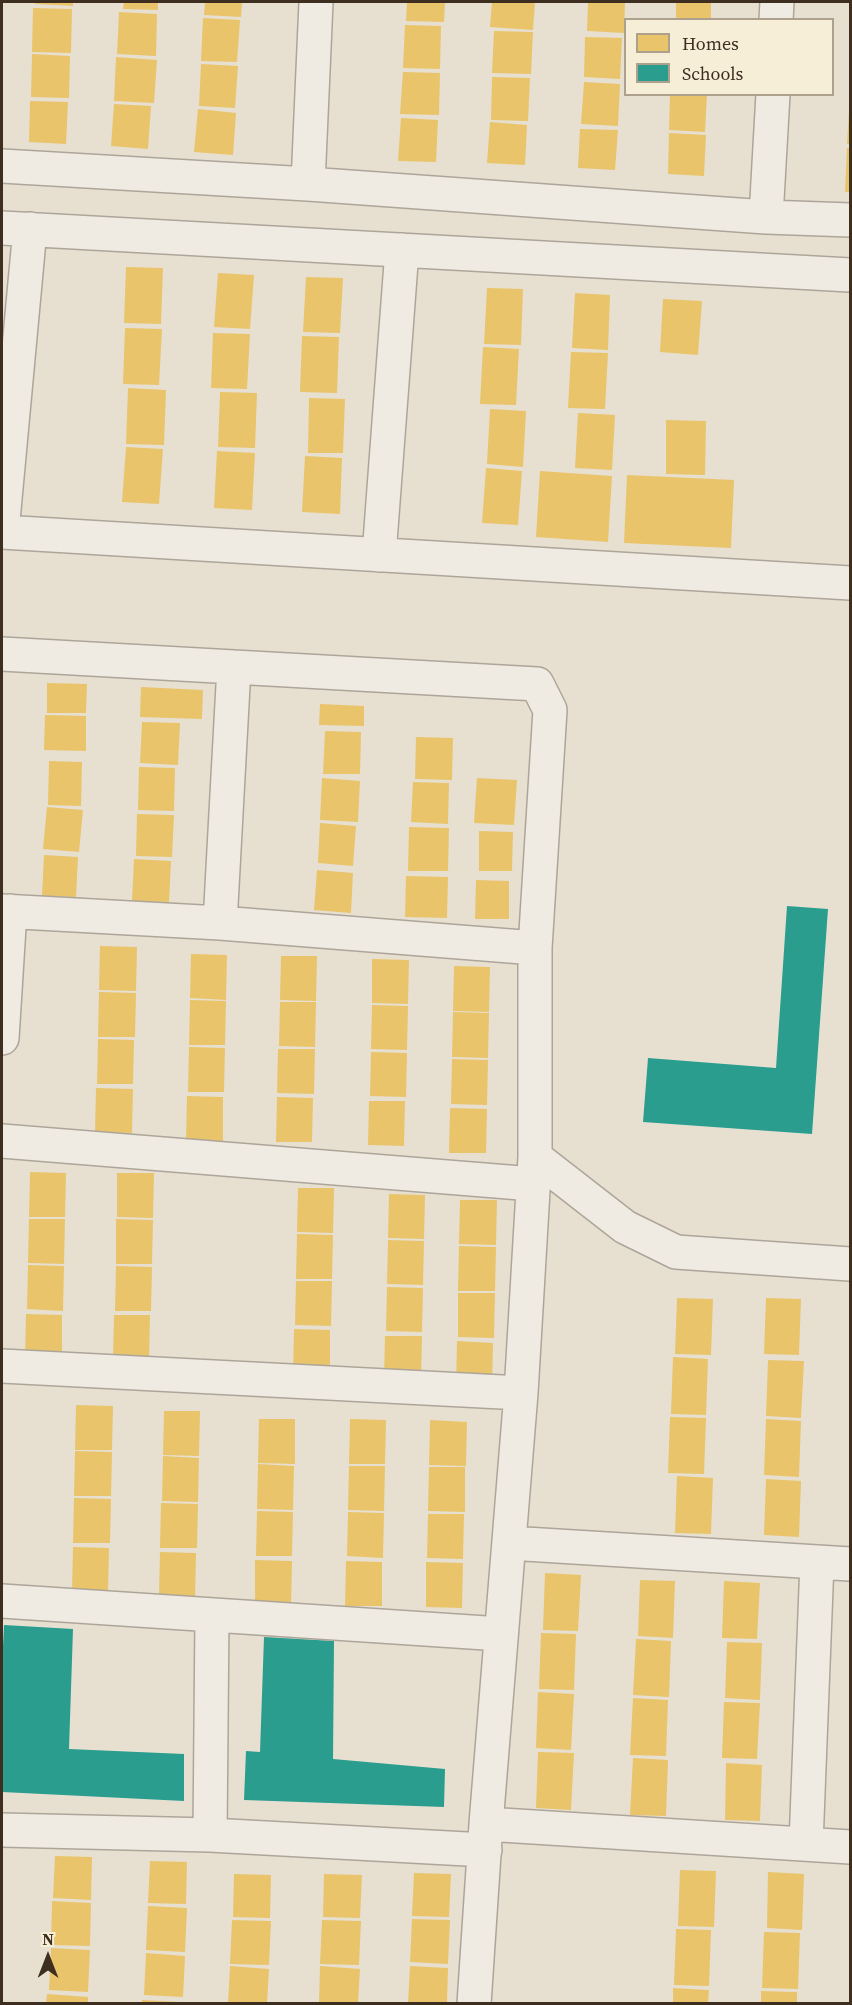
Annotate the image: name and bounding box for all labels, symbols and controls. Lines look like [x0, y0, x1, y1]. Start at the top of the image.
legend [624, 18, 834, 96]
text: Homes [682, 31, 739, 56]
text: Schools [682, 61, 743, 86]
north arrow [18, 1927, 78, 1987]
text: N [42, 1928, 54, 1950]

